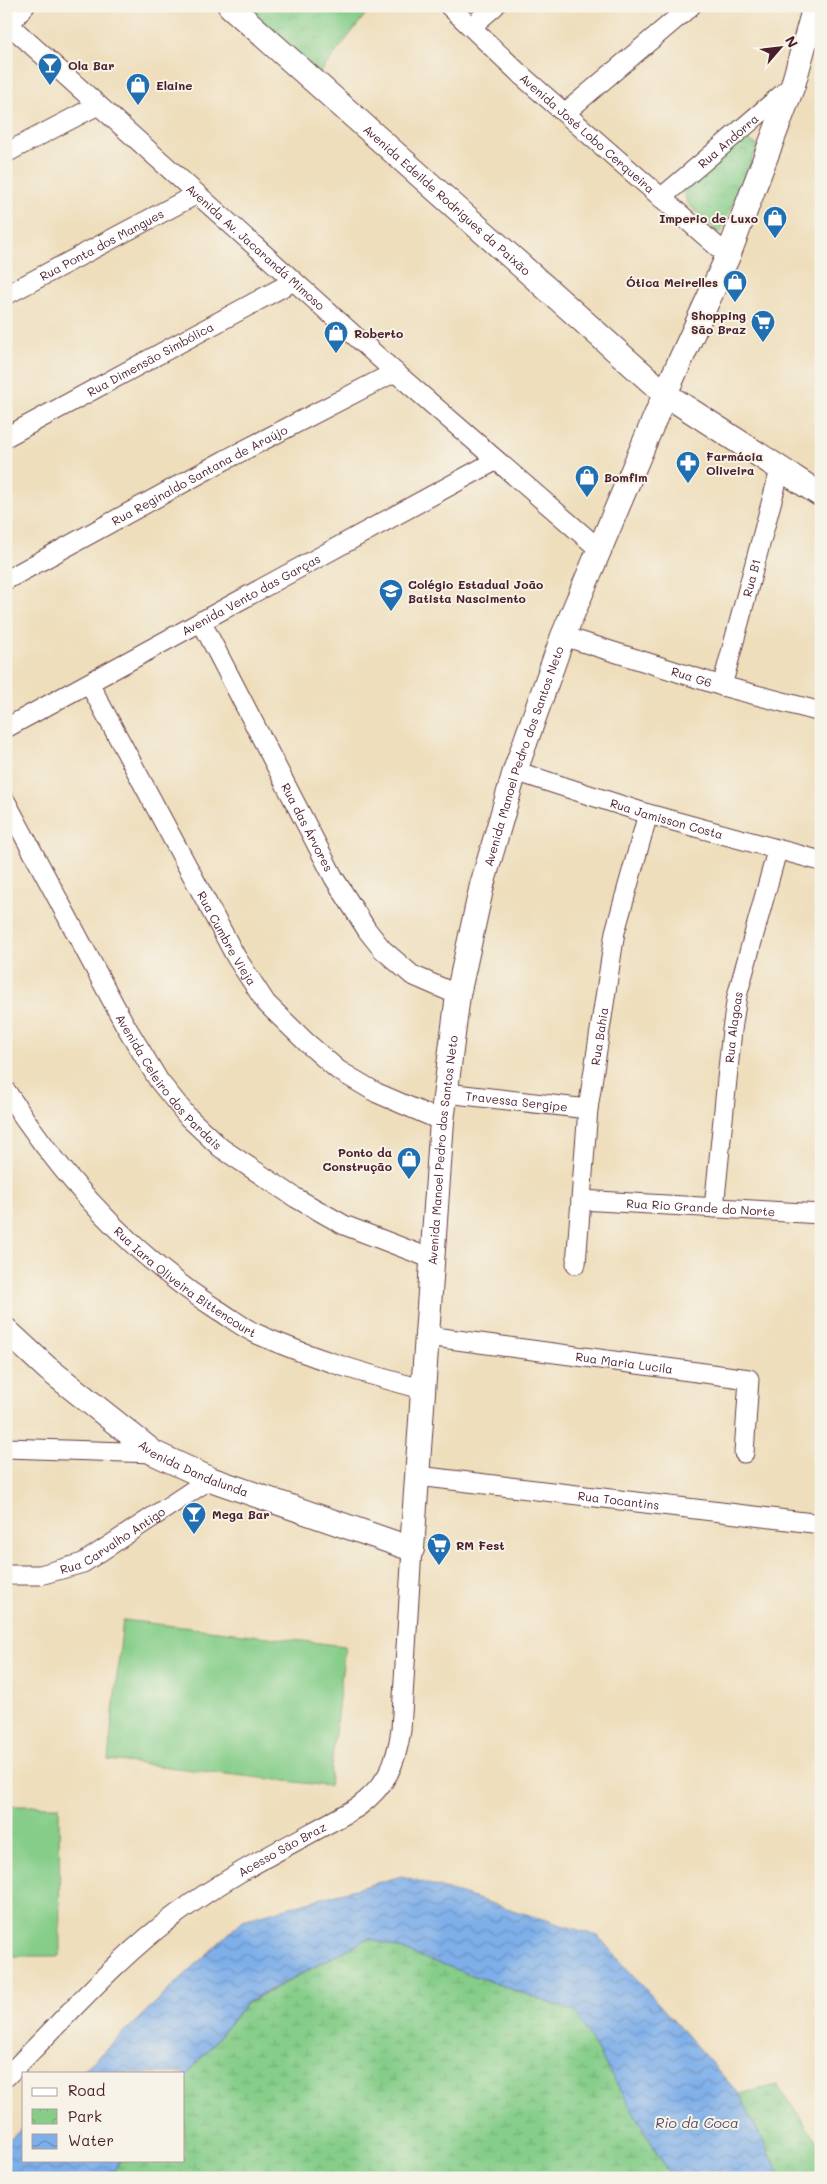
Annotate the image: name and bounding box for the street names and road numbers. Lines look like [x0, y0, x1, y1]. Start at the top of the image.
street label: Avenida José Lobo Cerqueira [517, 70, 658, 196]
street label: Rua Andorra [694, 110, 761, 171]
street label: Avenida Edeilde Rodrigues da Paixão [360, 121, 534, 278]
street label: Avenida Av. Jacarandá Mimoso [183, 180, 328, 313]
street label: Rua Ponta dos Mangues [37, 205, 166, 284]
street label: Rua Dimensão Simbólica [84, 318, 216, 400]
street label: Rua Reginaldo Santana de Araújo [109, 421, 290, 529]
street label: Avenida Vento das Garças [179, 550, 323, 639]
street label: Rua B1 [738, 557, 764, 598]
street label: Avenida Manoel Pedro dos Santos Neto [480, 644, 567, 868]
street label: Rua G6 [669, 663, 714, 690]
street label: Rua das Árvores [278, 780, 337, 874]
street label: Rua Jamisson Costa [608, 794, 725, 842]
street label: Rua Cumbre Vieja [194, 888, 260, 988]
street label: Rua Alagoas [721, 989, 746, 1063]
street label: Rua Bahia [587, 1006, 611, 1066]
street label: Avenida Celeiro dos Pardais [113, 1011, 226, 1153]
street label: Avenida Manoel Pedro dos Santos Neto [424, 1034, 461, 1266]
street label: Travessa Sergipe [465, 1087, 569, 1115]
street label: Rua Rio Grande do Norte [626, 1195, 776, 1219]
street label: Rua Iara Oliveira Bittencourt [111, 1223, 259, 1341]
street label: Rua Maria Lucila [575, 1348, 674, 1377]
street label: Avenida Dandalunda [136, 1436, 251, 1500]
street label: Rua Tocantins [577, 1487, 660, 1513]
street label: Rua Carvalho Antigo [58, 1503, 168, 1577]
street label: Acesso São Braz [235, 1818, 329, 1880]

